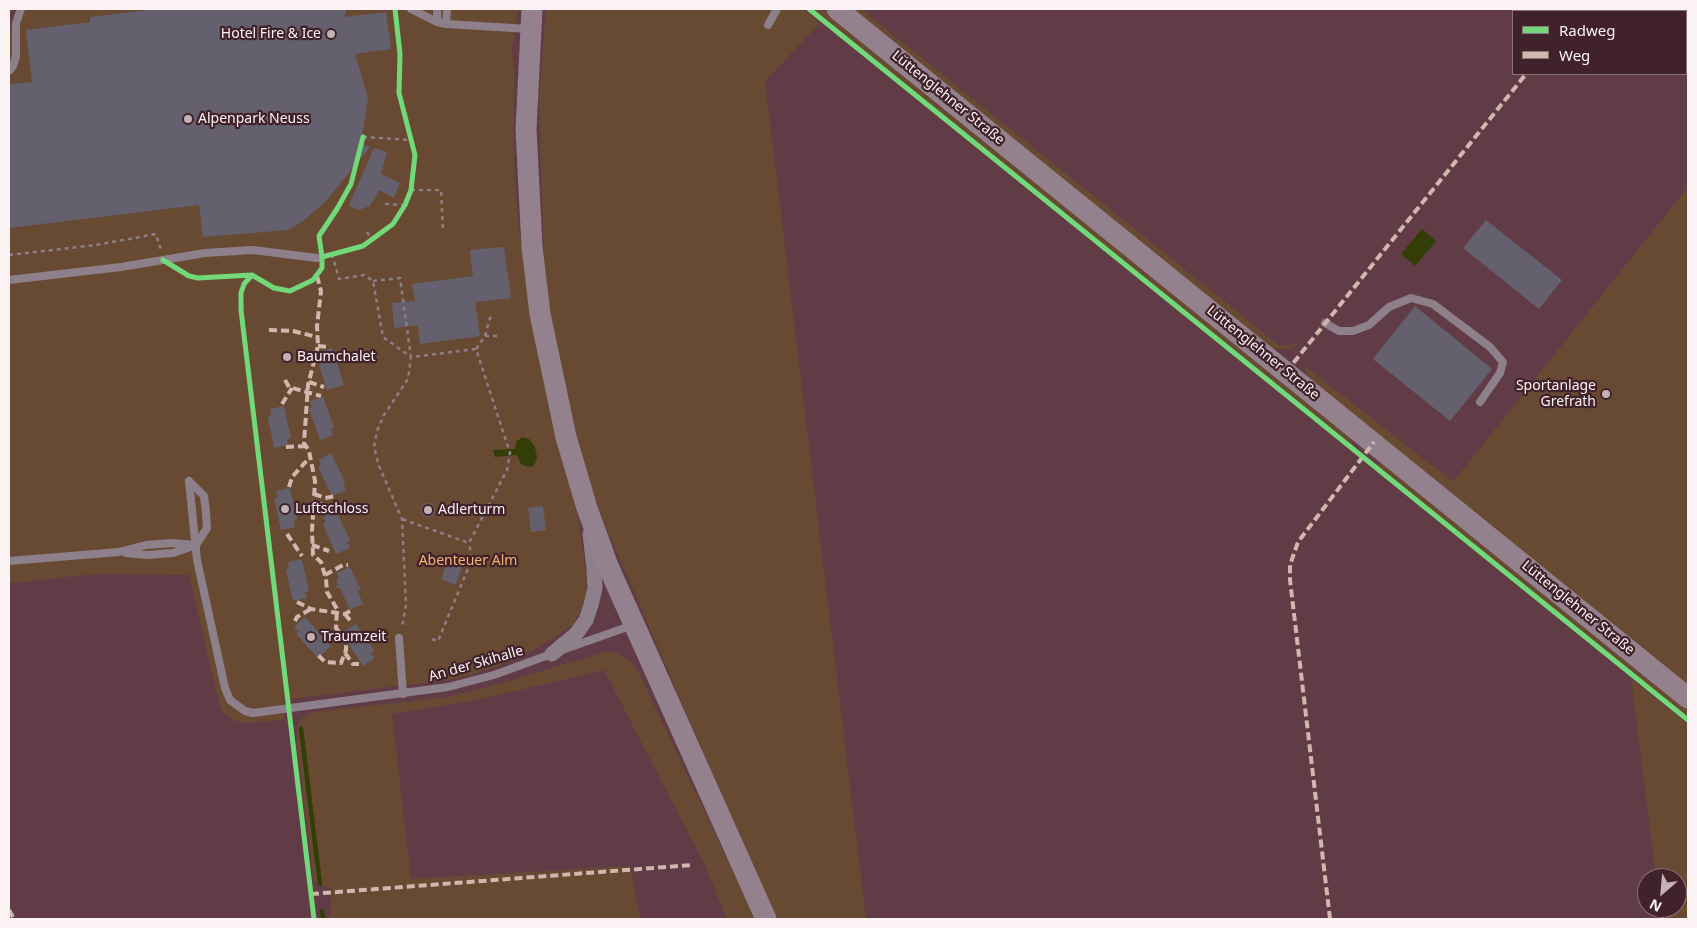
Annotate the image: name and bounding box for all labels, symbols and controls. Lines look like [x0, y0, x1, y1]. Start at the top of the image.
legend [1512, 10, 1687, 75]
text: Radweg [1559, 20, 1615, 40]
place label: Hotel Fire & Ice [221, 26, 321, 42]
marker: Hotel Fire & Ice [325, 28, 337, 40]
text: Weg [1559, 45, 1590, 65]
street label: Lüttenglehner Straße [888, 47, 1008, 149]
place label: Alpenpark Neuss [198, 111, 310, 127]
marker: Alpenpark Neuss [182, 113, 194, 125]
street label: Lüttenglehner Straße [1203, 302, 1323, 404]
place label: Baumchalet [297, 349, 375, 365]
marker: Baumchalet [281, 351, 293, 363]
place label: Sportanlage Grefrath [1516, 378, 1596, 411]
marker: Sportanlage Grefrath [1600, 388, 1612, 400]
place label: Luftschloss [295, 501, 368, 517]
place label: Adlerturm [438, 502, 505, 518]
marker: Luftschloss [279, 503, 291, 515]
marker: Adlerturm [422, 504, 434, 516]
park label: Abenteuer Alm [419, 553, 517, 569]
street label: Lüttenglehner Straße [1518, 557, 1638, 659]
place label: Traumzeit [321, 629, 386, 645]
marker: Traumzeit [305, 631, 317, 643]
street label: An der Skihalle [427, 642, 525, 686]
north arrow [1637, 868, 1687, 918]
text: N [1646, 895, 1665, 917]

